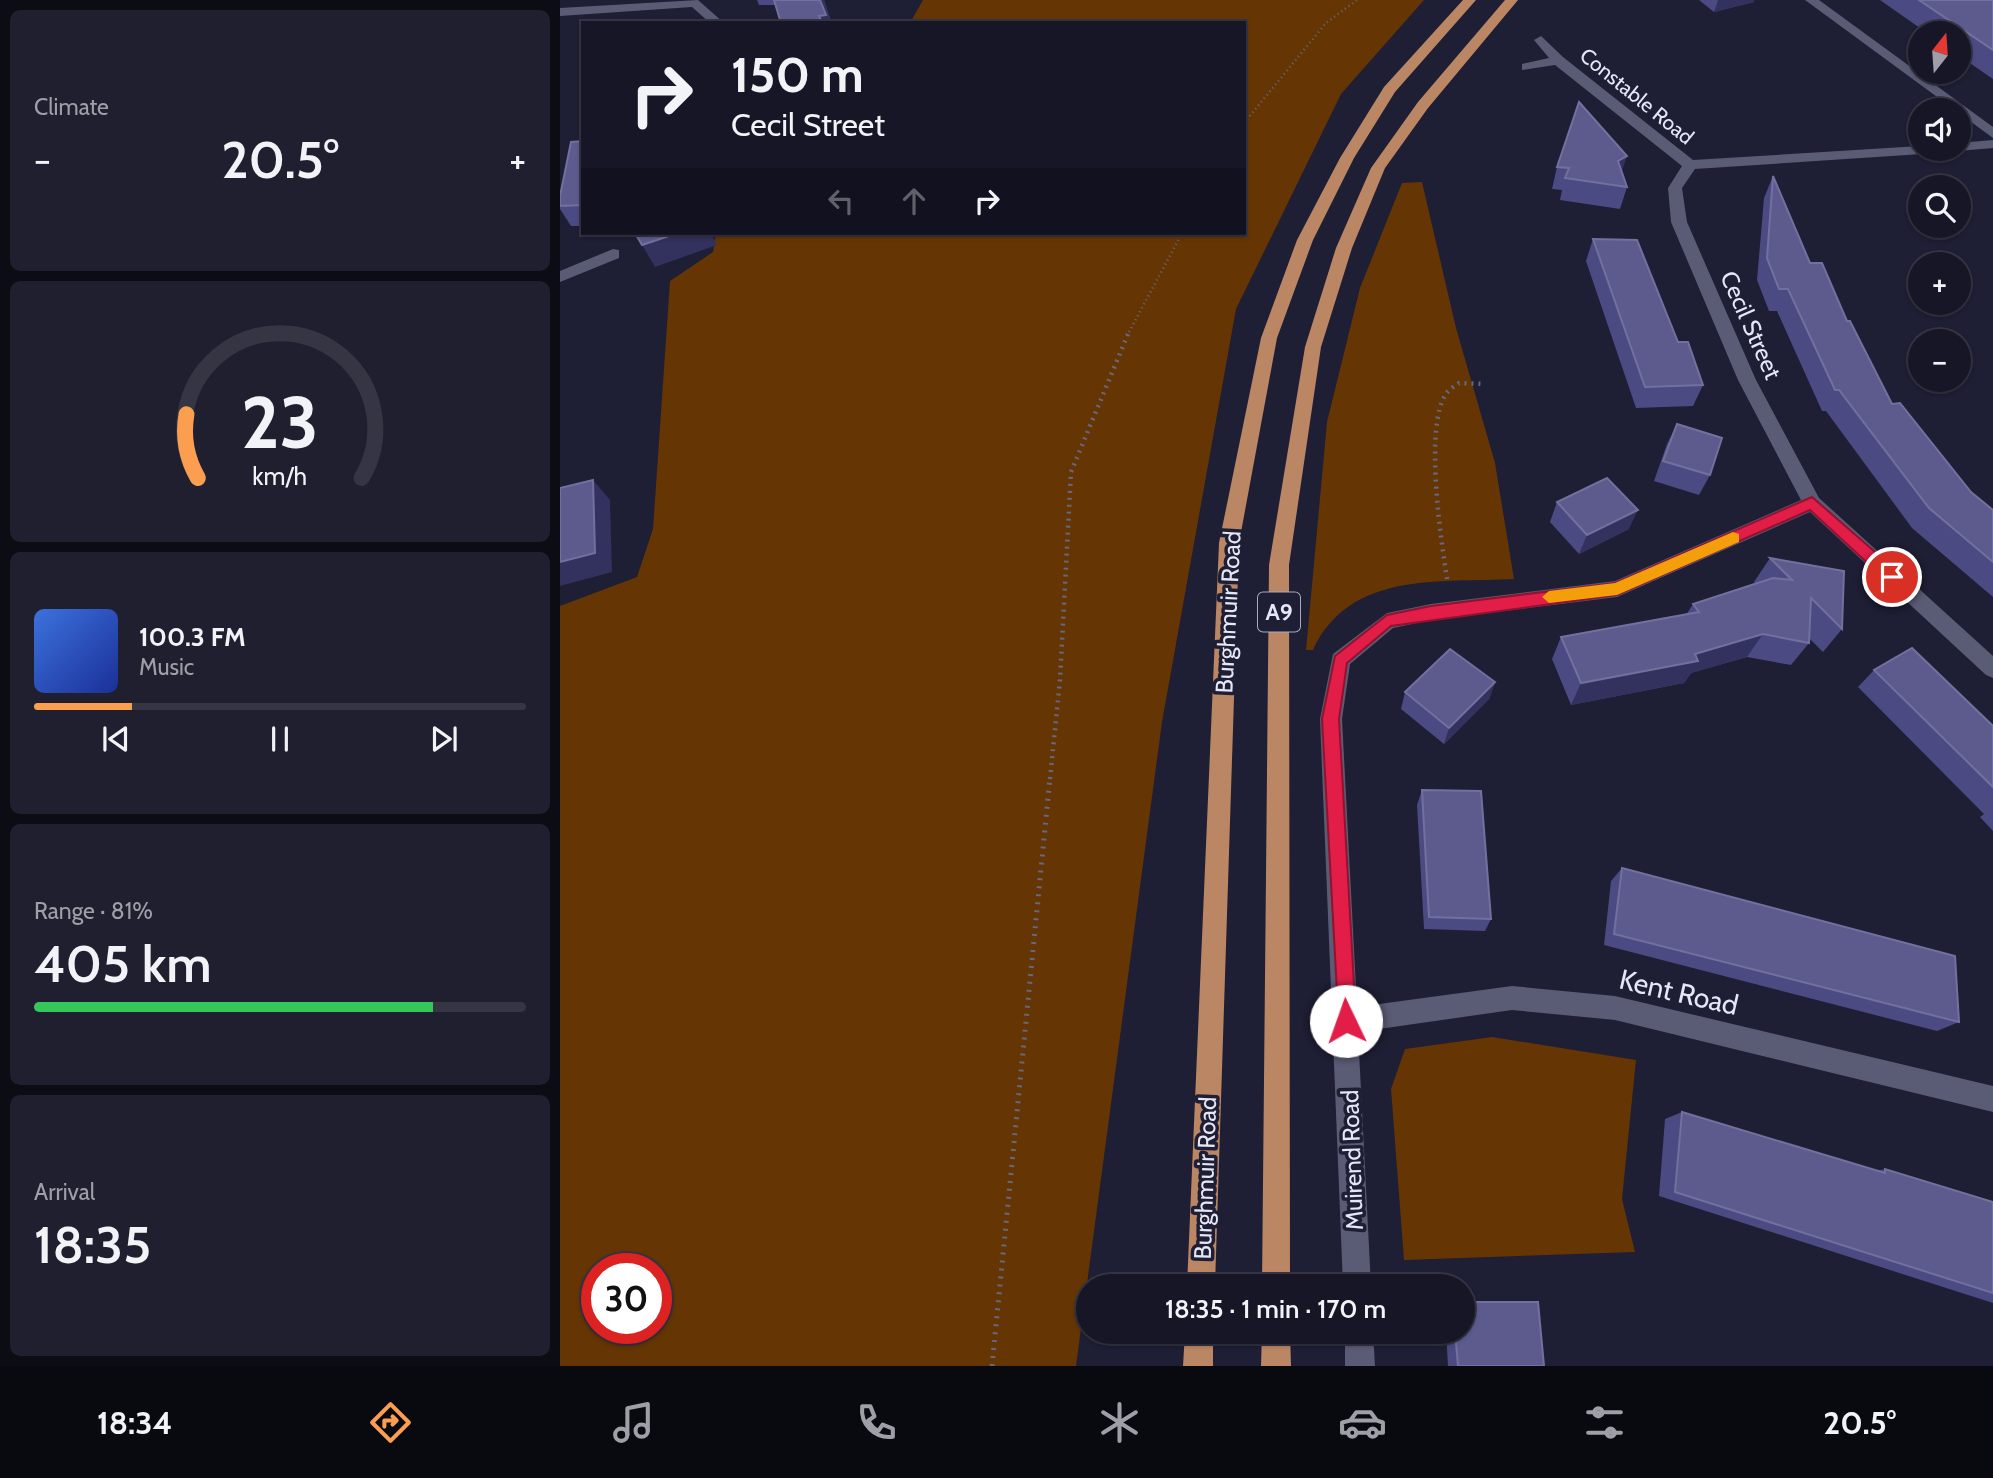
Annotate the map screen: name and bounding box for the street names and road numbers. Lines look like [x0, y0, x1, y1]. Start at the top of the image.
street label: Constable Road [1575, 42, 1699, 150]
street label: Cecil Street [1714, 266, 1788, 384]
street label: Burghmuir Road [1209, 530, 1247, 694]
road number: A9 [1258, 592, 1300, 632]
street label: Kent Road [1616, 962, 1742, 1022]
street label: Muirend Road [1335, 1089, 1369, 1231]
street label: Burghmuir Road [1188, 1096, 1222, 1260]

